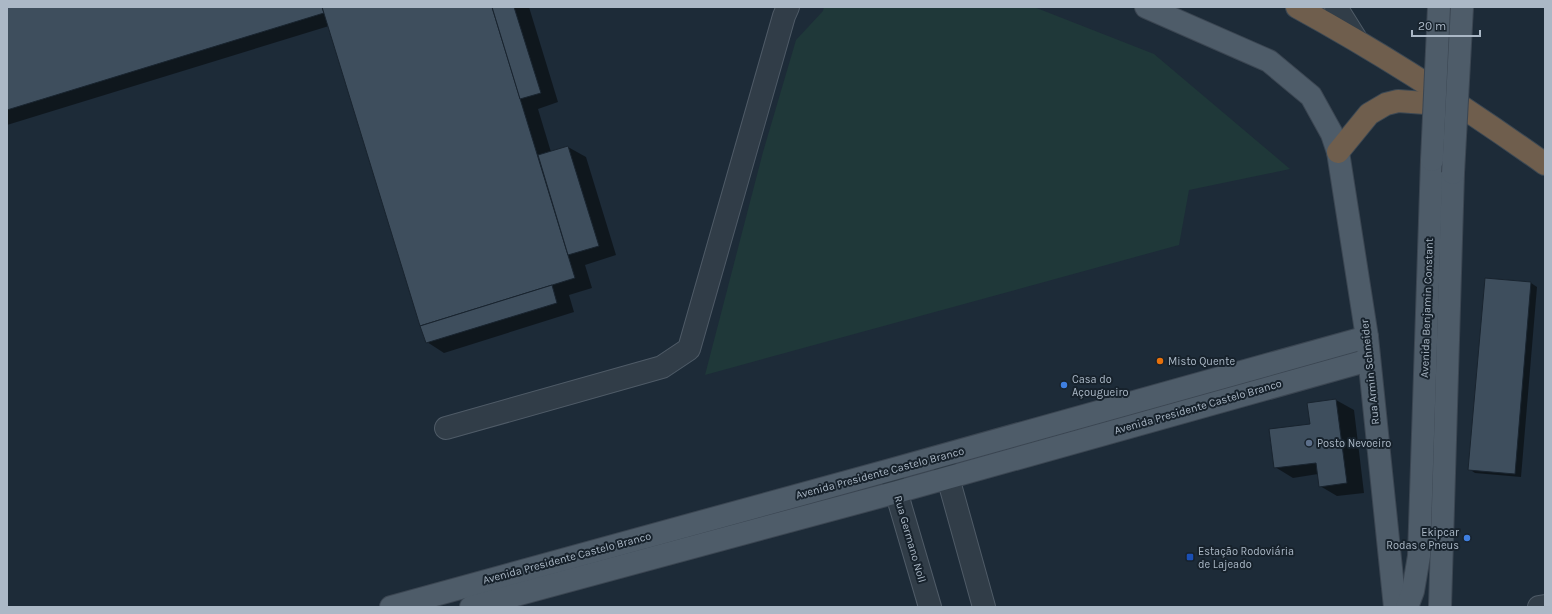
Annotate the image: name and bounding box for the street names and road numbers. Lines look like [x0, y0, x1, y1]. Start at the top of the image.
street label: Avenida Benjamin Constant [1418, 238, 1436, 378]
street label: Rua Armin Schneider [1358, 319, 1382, 425]
street label: Avenida Presidente Castelo Branco [1113, 377, 1283, 437]
street label: Avenida Presidente Castelo Branco [794, 444, 966, 502]
street label: Rua Germano Noll [891, 494, 929, 584]
street label: Avenida Presidente Castelo Branco [481, 529, 653, 587]

